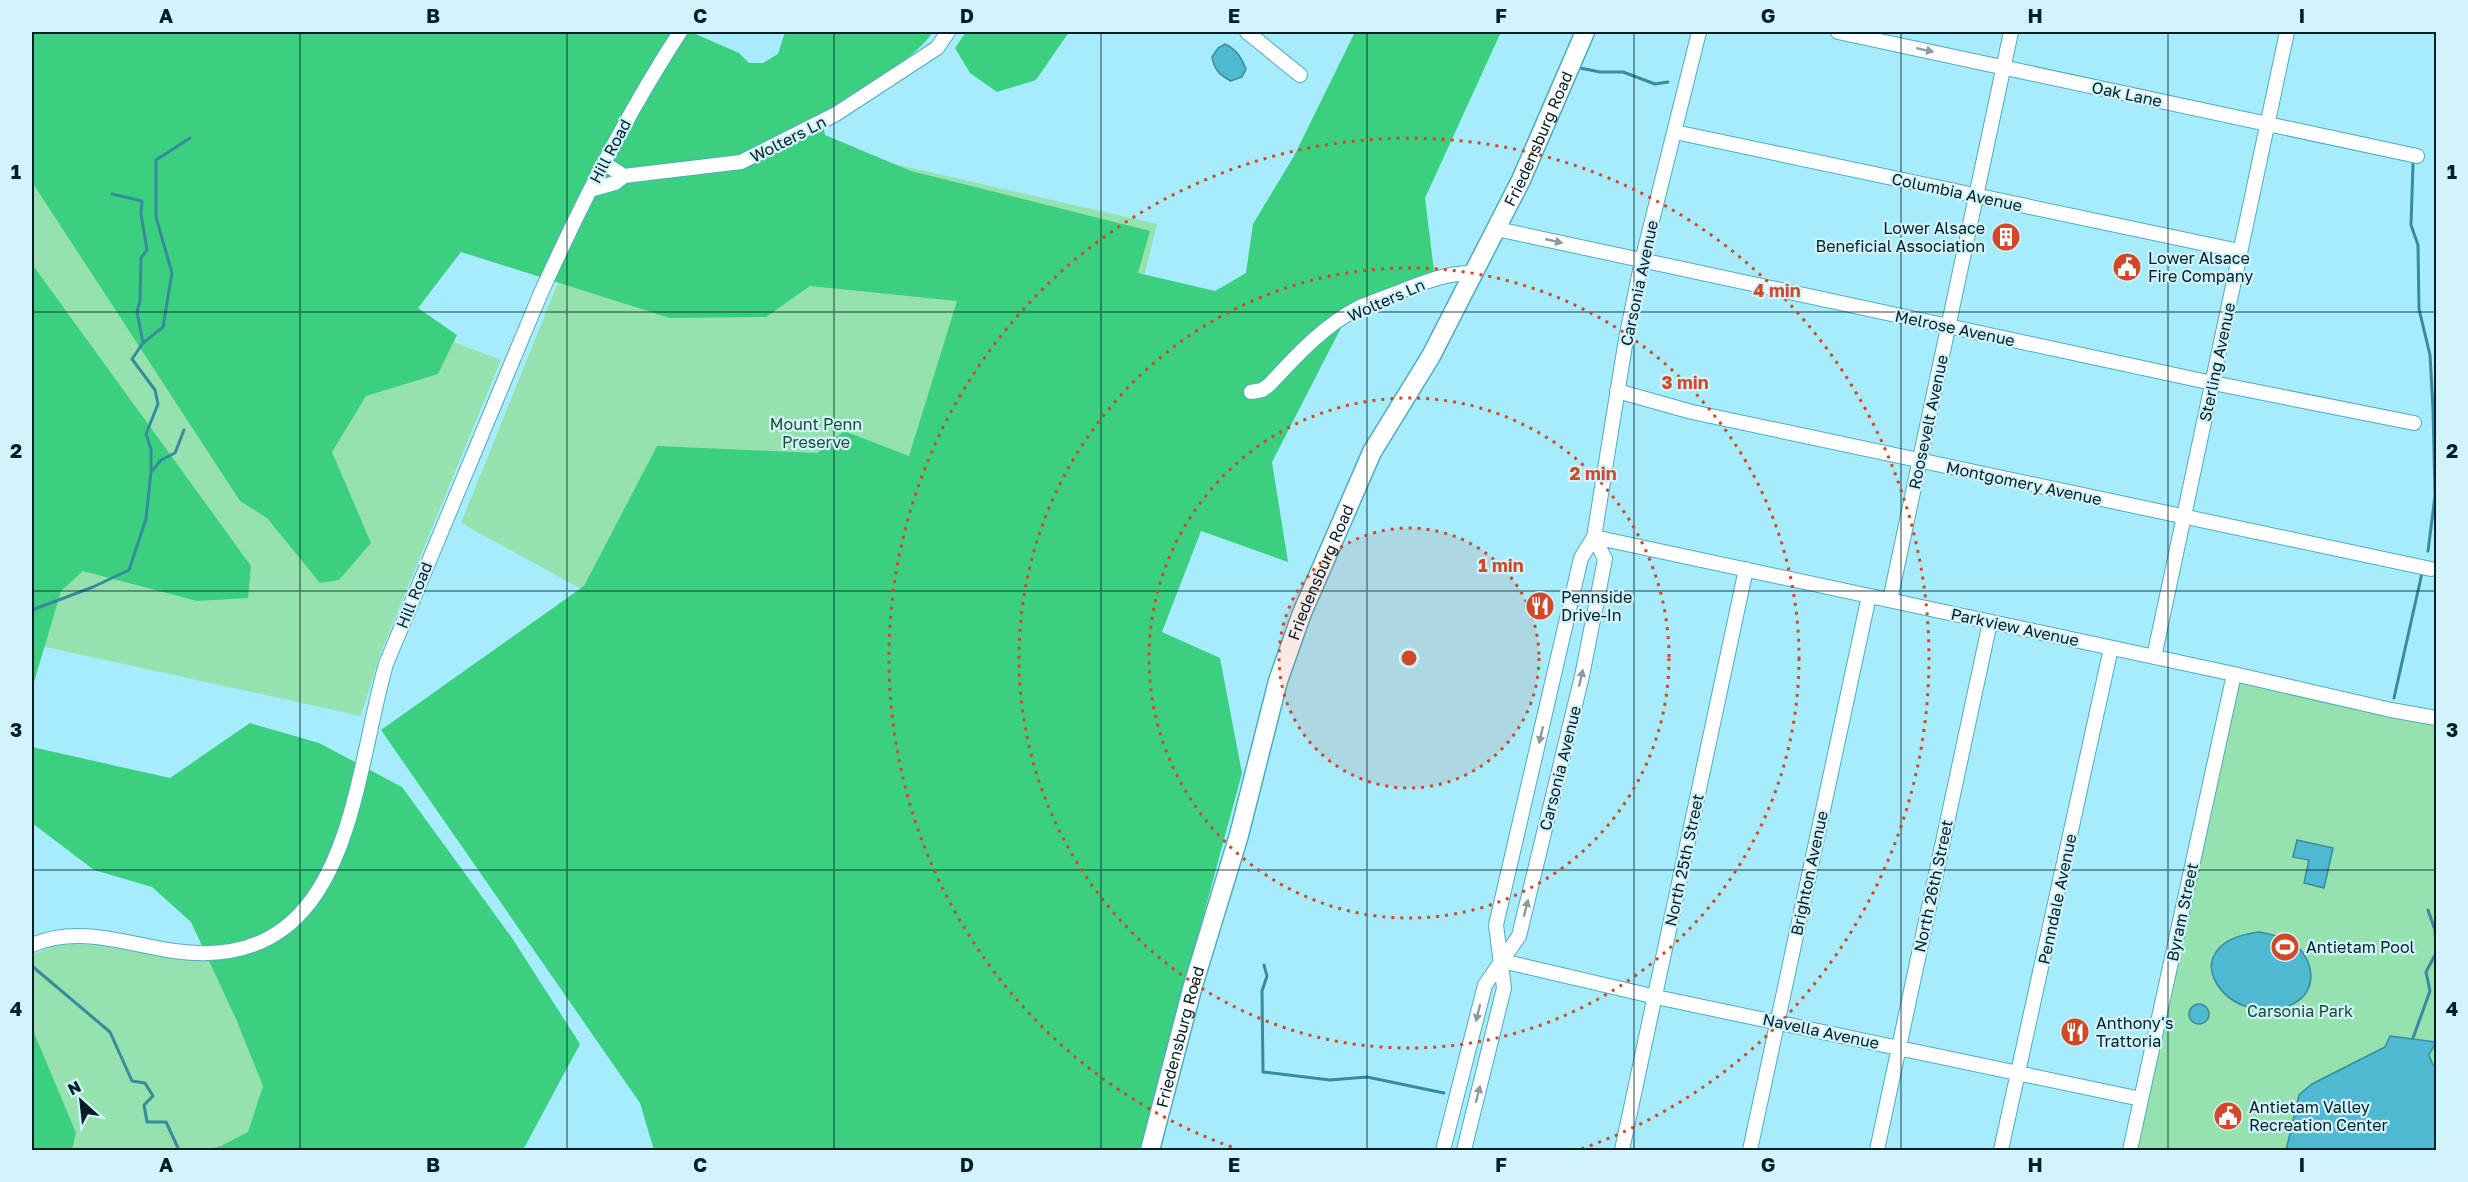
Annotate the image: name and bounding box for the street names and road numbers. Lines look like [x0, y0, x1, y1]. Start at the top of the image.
street label: Friedensburg Road [1499, 68, 1577, 210]
street label: Oak Lane [2090, 77, 2164, 111]
street label: Wolters Ln [747, 111, 829, 167]
street label: Hill Road [585, 115, 635, 187]
street label: Columbia Avenue [1890, 168, 2024, 216]
street label: Carsonia Avenue [1616, 218, 1662, 348]
street label: Wolters Ln [1344, 274, 1428, 326]
street label: Sterling Avenue [2195, 301, 2239, 423]
street label: Melrose Avenue [1893, 306, 2017, 350]
street label: Roosevelt Avenue [1904, 353, 1952, 491]
street label: Montgomery Avenue [1944, 457, 2104, 509]
street label: Friedensburg Road [1283, 501, 1358, 643]
street label: Hill Road [392, 559, 436, 631]
street label: Parkview Avenue [1949, 604, 2081, 650]
street label: Carsonia Avenue [1535, 704, 1585, 832]
street label: North 25th Street [1660, 792, 1708, 928]
street label: Brighton Avenue [1786, 809, 1832, 937]
street label: North 26th Street [1909, 818, 1957, 954]
street label: Penndale Avenue [2033, 832, 2081, 966]
street label: Byram Street [2162, 861, 2202, 963]
street label: Friedensburg Road [1151, 964, 1208, 1110]
street label: Navella Avenue [1761, 1009, 1881, 1053]

